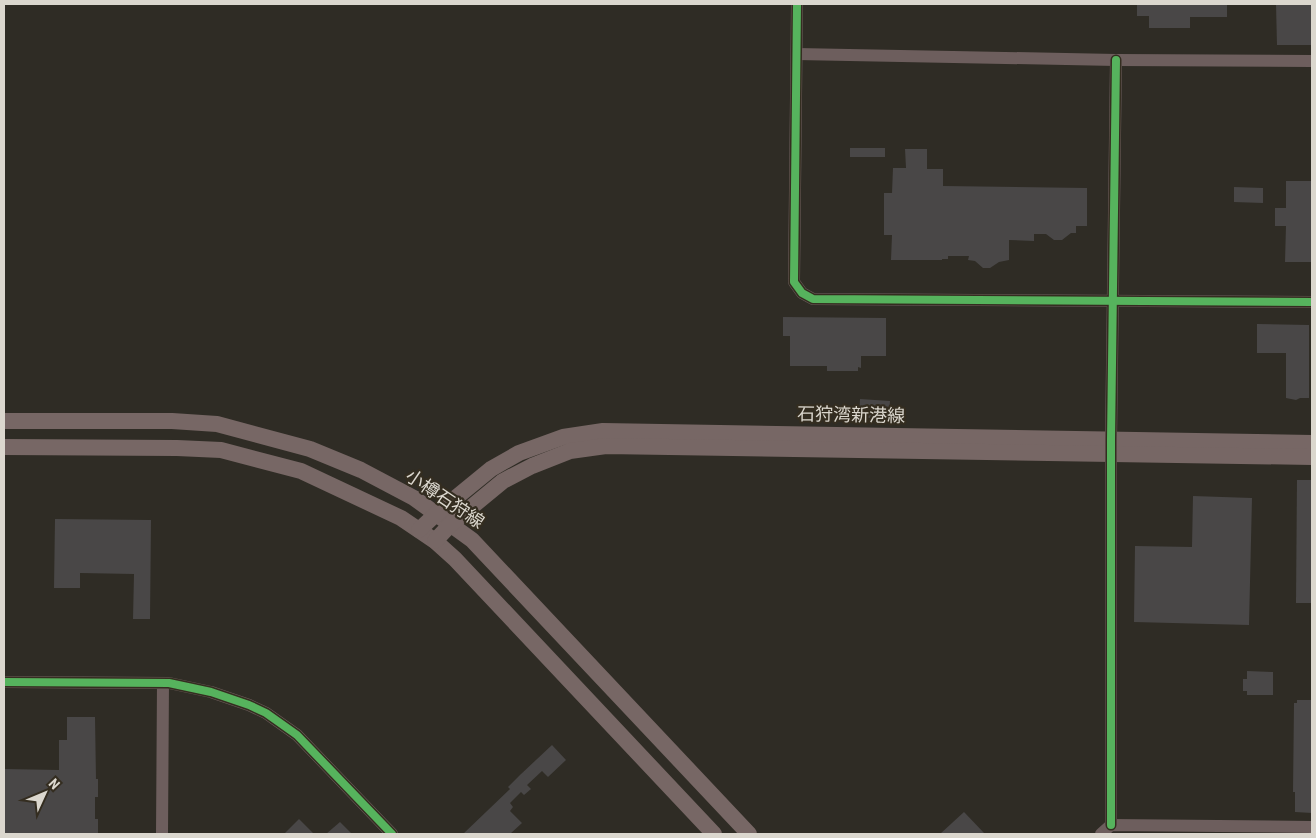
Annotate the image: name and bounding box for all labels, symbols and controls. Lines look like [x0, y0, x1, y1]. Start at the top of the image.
street label: 石狩湾新港線 [797, 403, 905, 426]
street label: 小樽石狩線 [402, 465, 488, 532]
north arrow [20, 768, 70, 818]
text: N [46, 775, 63, 793]

